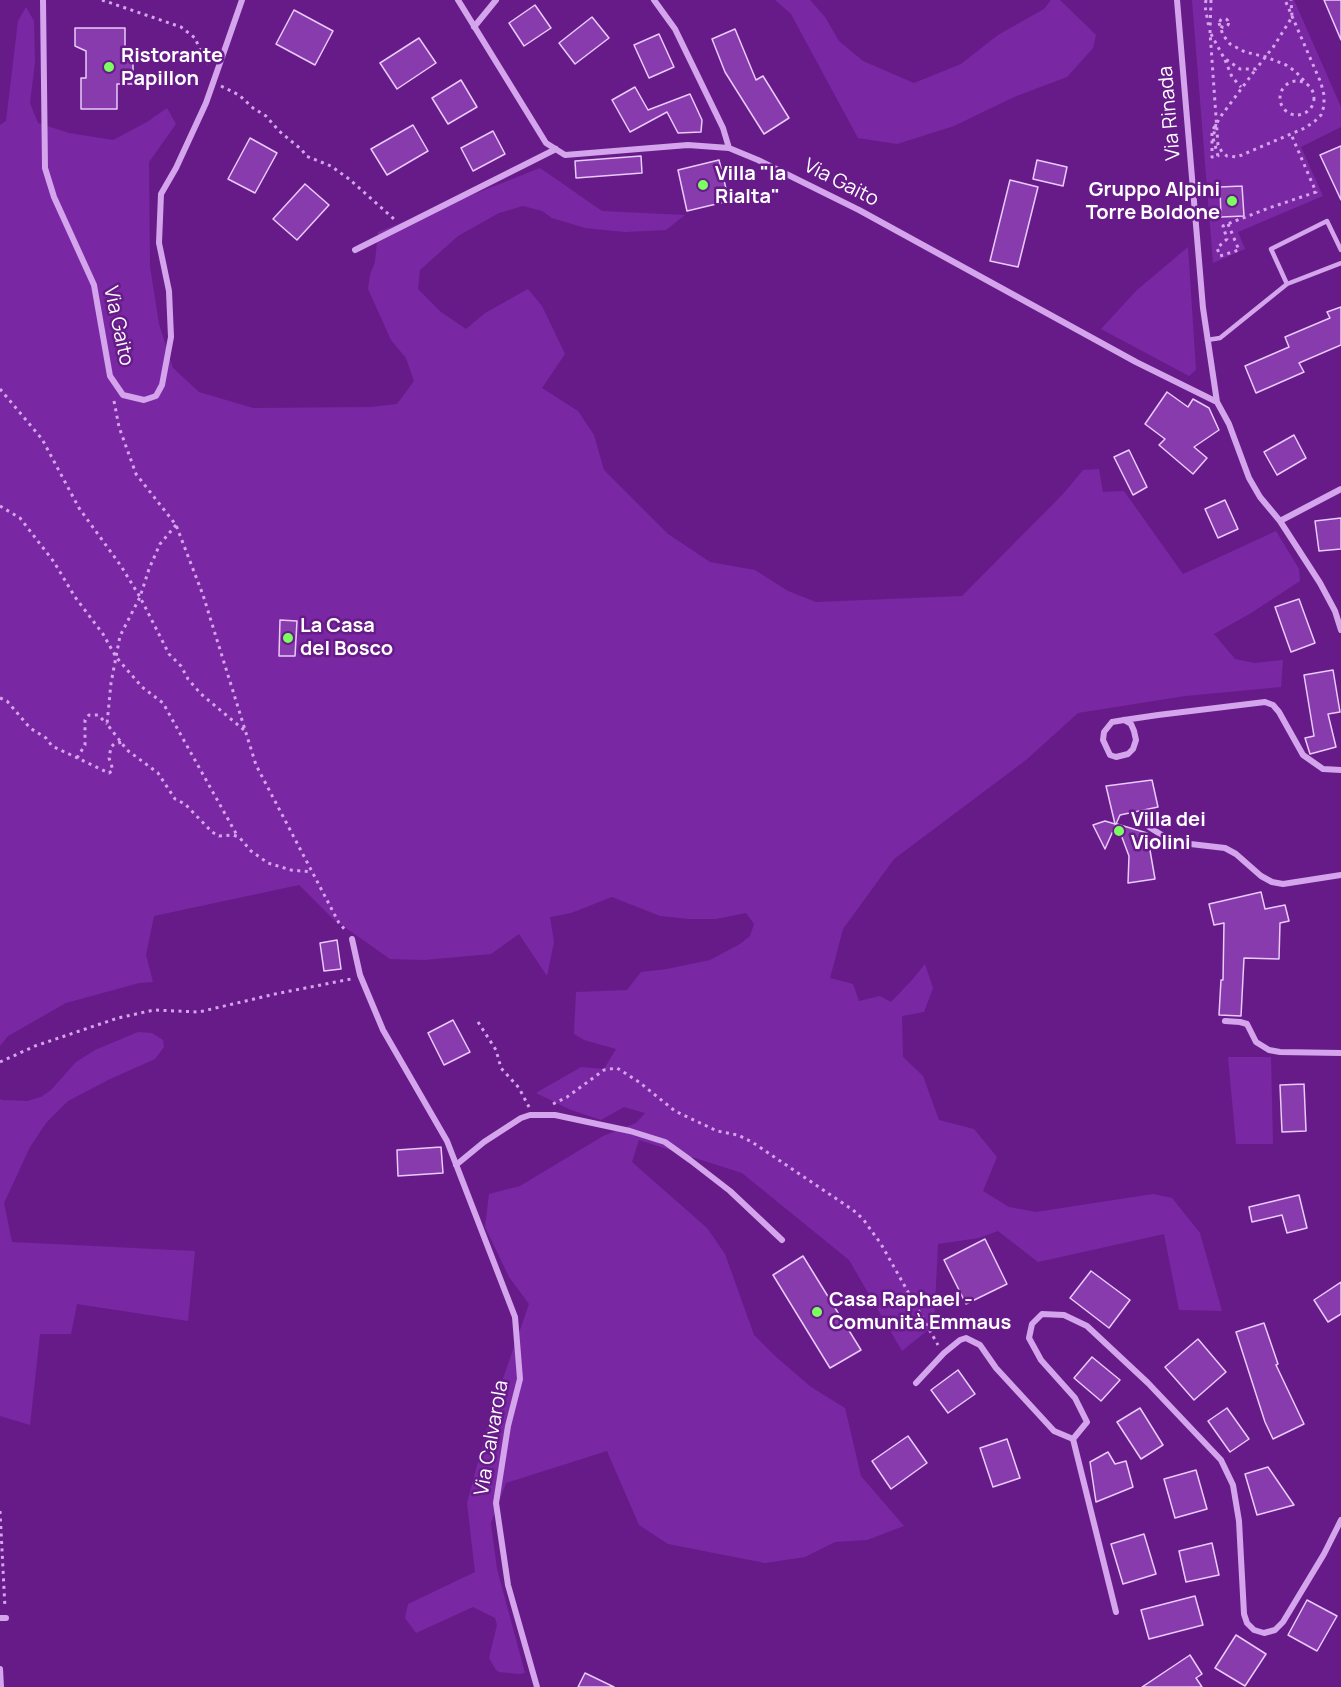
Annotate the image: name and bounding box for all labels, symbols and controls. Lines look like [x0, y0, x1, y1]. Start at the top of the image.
place label: Ristorante Papillon [121, 44, 223, 91]
marker: Ristorante Papillon [102, 60, 116, 74]
street label: Via Rinada [1154, 65, 1186, 161]
street label: Via Gaito [800, 154, 882, 212]
place label: Villa "la Rialta" [715, 162, 786, 209]
marker: Villa "la Rialta" [696, 178, 710, 192]
place label: Gruppo Alpini Torre Boldone [1086, 178, 1220, 225]
marker: Gruppo Alpini Torre Boldone [1225, 194, 1239, 208]
street label: Via Gaito [98, 284, 138, 368]
place label: La Casa del Bosco [300, 614, 393, 661]
marker: La Casa del Bosco [281, 631, 295, 645]
place label: Villa dei Violini [1131, 808, 1206, 855]
marker: Villa dei Violini [1112, 824, 1126, 838]
place label: Casa Raphael - Comunità Emmaus [829, 1288, 1011, 1335]
marker: Casa Raphael - Comunità Emmaus [810, 1305, 824, 1319]
street label: Via Calvarola [470, 1378, 514, 1498]

